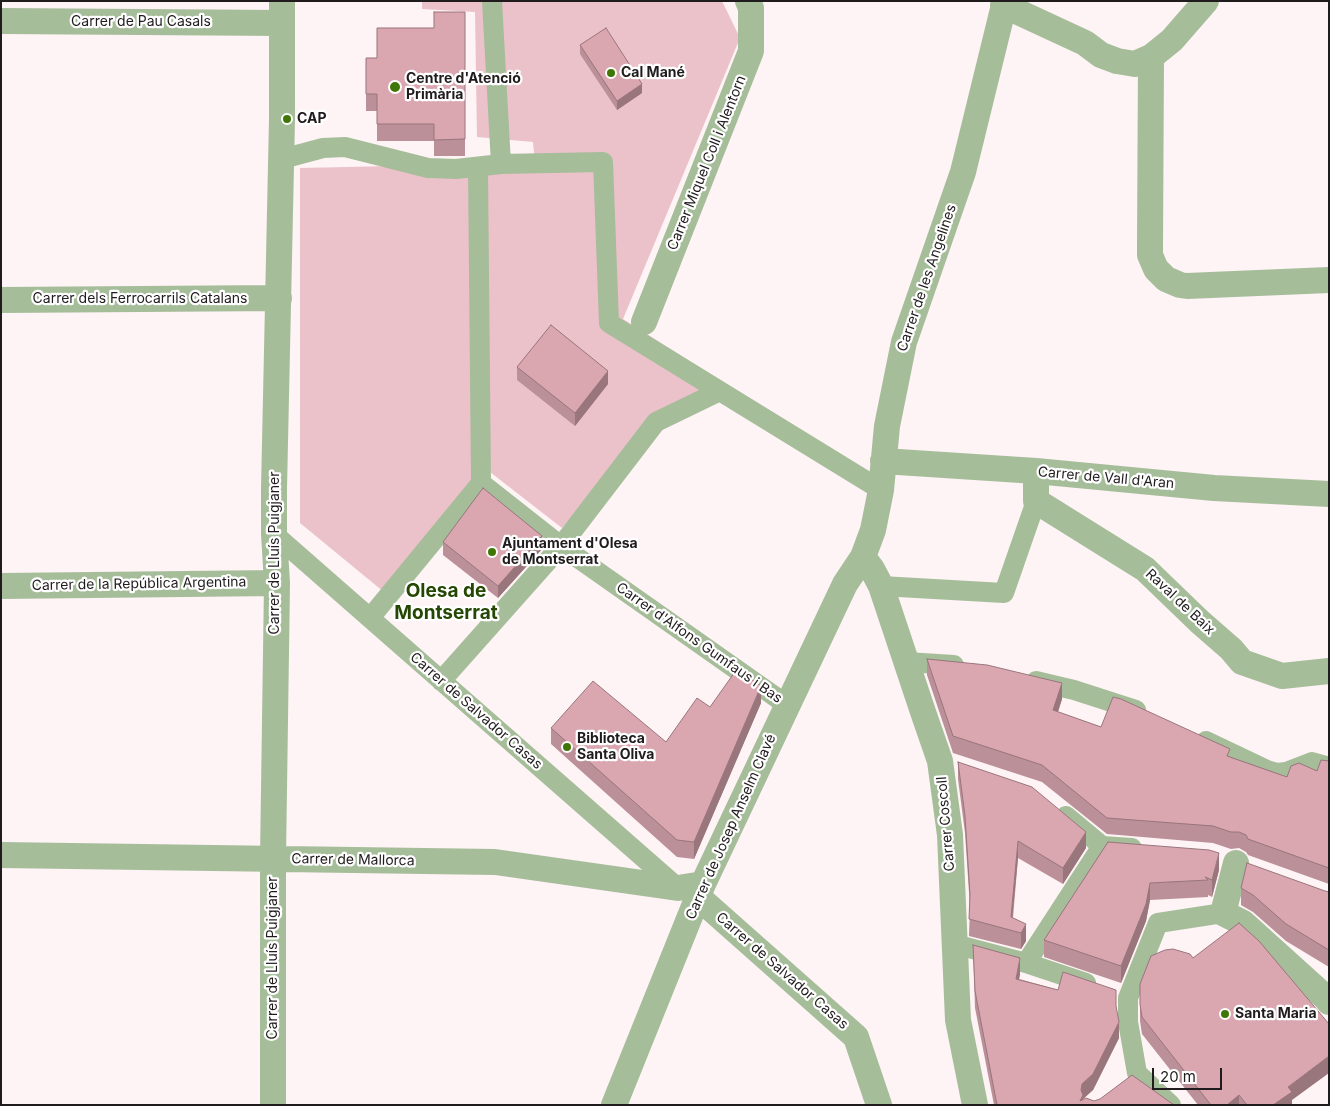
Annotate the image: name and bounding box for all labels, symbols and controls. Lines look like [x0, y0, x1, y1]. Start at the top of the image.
street label: Carrer de Pau Casals [71, 14, 211, 30]
place label: Cal Mané [621, 65, 685, 81]
marker: Cal Mané [605, 67, 617, 79]
place label: Centre d'Atenció Primària [406, 71, 521, 104]
street label: Carrer Miquel Coll i Alentorn [664, 73, 750, 253]
marker: Centre d'Atenció Primària [388, 80, 402, 94]
place label: CAP [297, 111, 326, 127]
marker: CAP [281, 113, 293, 125]
street label: Carrer de les Angelines [894, 202, 960, 354]
street label: Carrer dels Ferrocarrils Catalans [33, 291, 247, 307]
street label: Carrer de Vall d'Aran [1037, 464, 1175, 492]
street label: Carrer de Lluís Puigjaner [267, 471, 283, 635]
place label: Ajuntament d'Olesa de Montserrat [502, 536, 638, 568]
marker: Ajuntament d'Olesa de Montserrat [486, 546, 498, 558]
street label: Raval de Baix [1142, 566, 1218, 638]
street label: Carrer de la República Argentina [31, 574, 247, 594]
street label: Carrer d'Alfons Gumfaus i Bas [613, 579, 785, 707]
district label: Olesa de Montserrat [394, 580, 498, 624]
street label: Carrer de Salvador Casas [407, 649, 545, 773]
place label: Biblioteca Santa Oliva [577, 731, 654, 764]
street label: Carrer de Josep Anselm Clavé [682, 732, 780, 922]
marker: Biblioteca Santa Oliva [561, 741, 573, 753]
street label: Carrer Coscoll [933, 776, 959, 872]
street label: Carrer de Mallorca [291, 851, 415, 869]
street label: Carrer de Lluís Puigjaner [265, 876, 281, 1040]
street label: Carrer de Salvador Casas [713, 909, 851, 1033]
place label: Santa Maria [1235, 1006, 1317, 1022]
marker: Santa Maria [1219, 1008, 1231, 1020]
scale bar [1155, 1058, 1225, 1090]
text: 20 m [1160, 1067, 1196, 1086]

